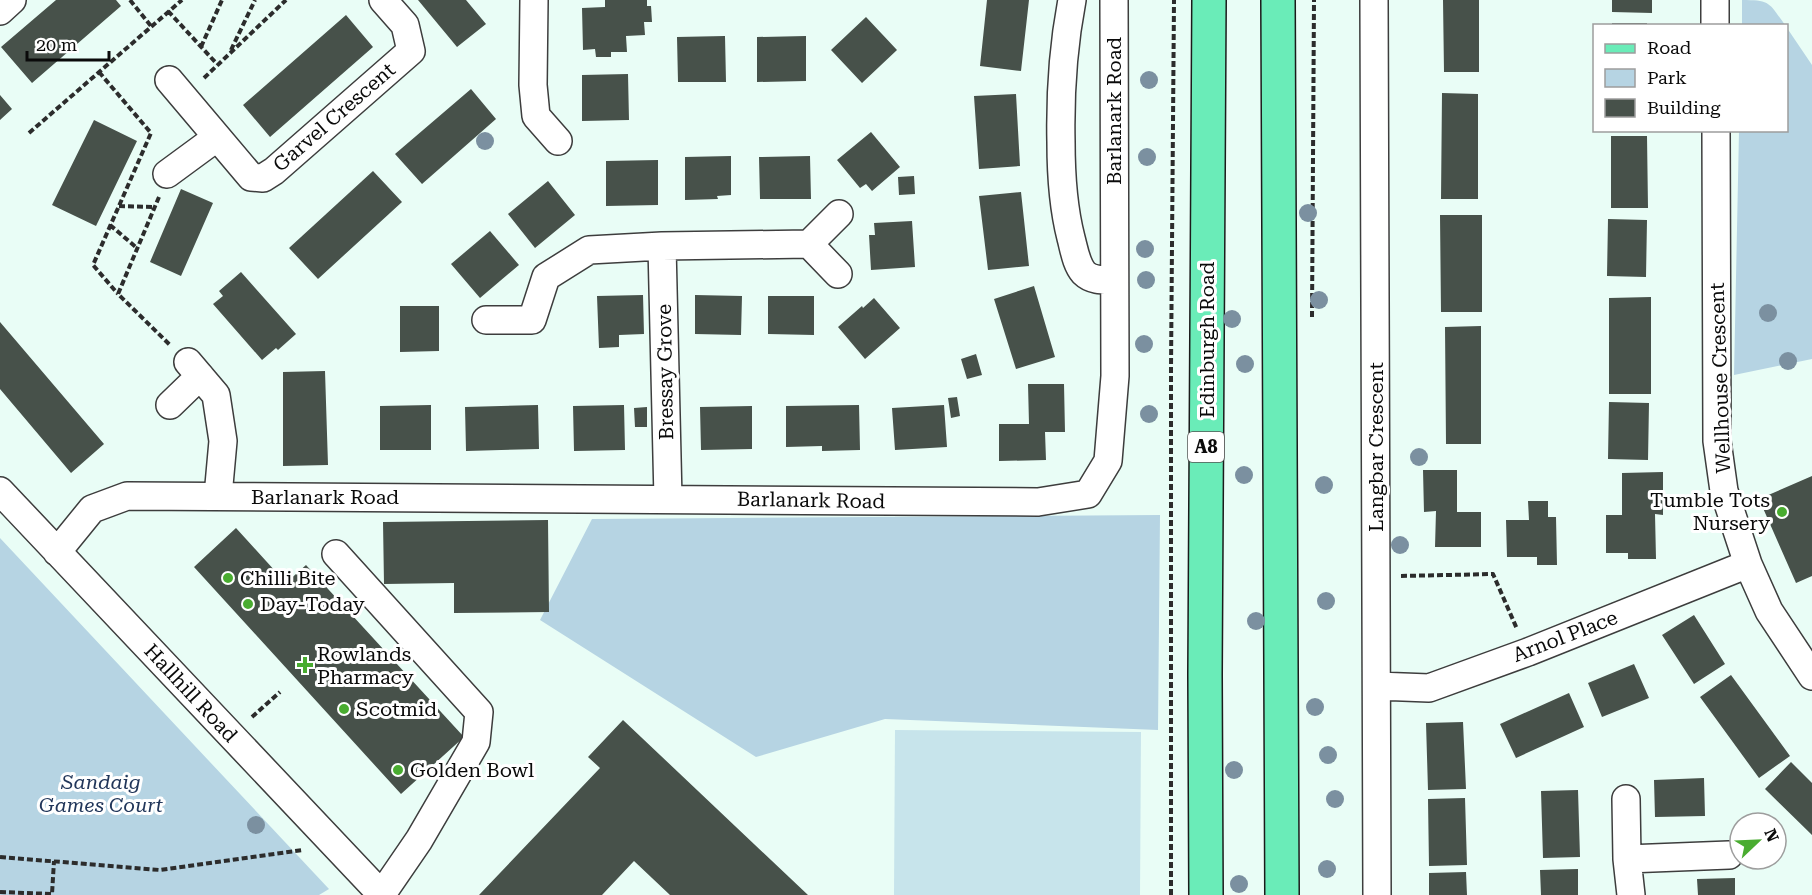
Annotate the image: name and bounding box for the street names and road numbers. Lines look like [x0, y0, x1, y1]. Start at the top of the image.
street label: Barlanark Road [1102, 37, 1126, 185]
street label: Garvel Crescent [268, 57, 400, 177]
street label: Edinburgh Road [1195, 262, 1219, 418]
street label: Wellhouse Crescent [1705, 282, 1735, 474]
street label: Bressay Grove [652, 304, 678, 440]
street label: Langbar Crescent [1364, 362, 1388, 532]
road number: A8 [1188, 432, 1224, 462]
street label: Barlanark Road [251, 485, 399, 509]
street label: Barlanark Road [737, 487, 885, 513]
street label: Arnol Place [1509, 605, 1621, 667]
street label: Hallhill Road [139, 639, 243, 747]

